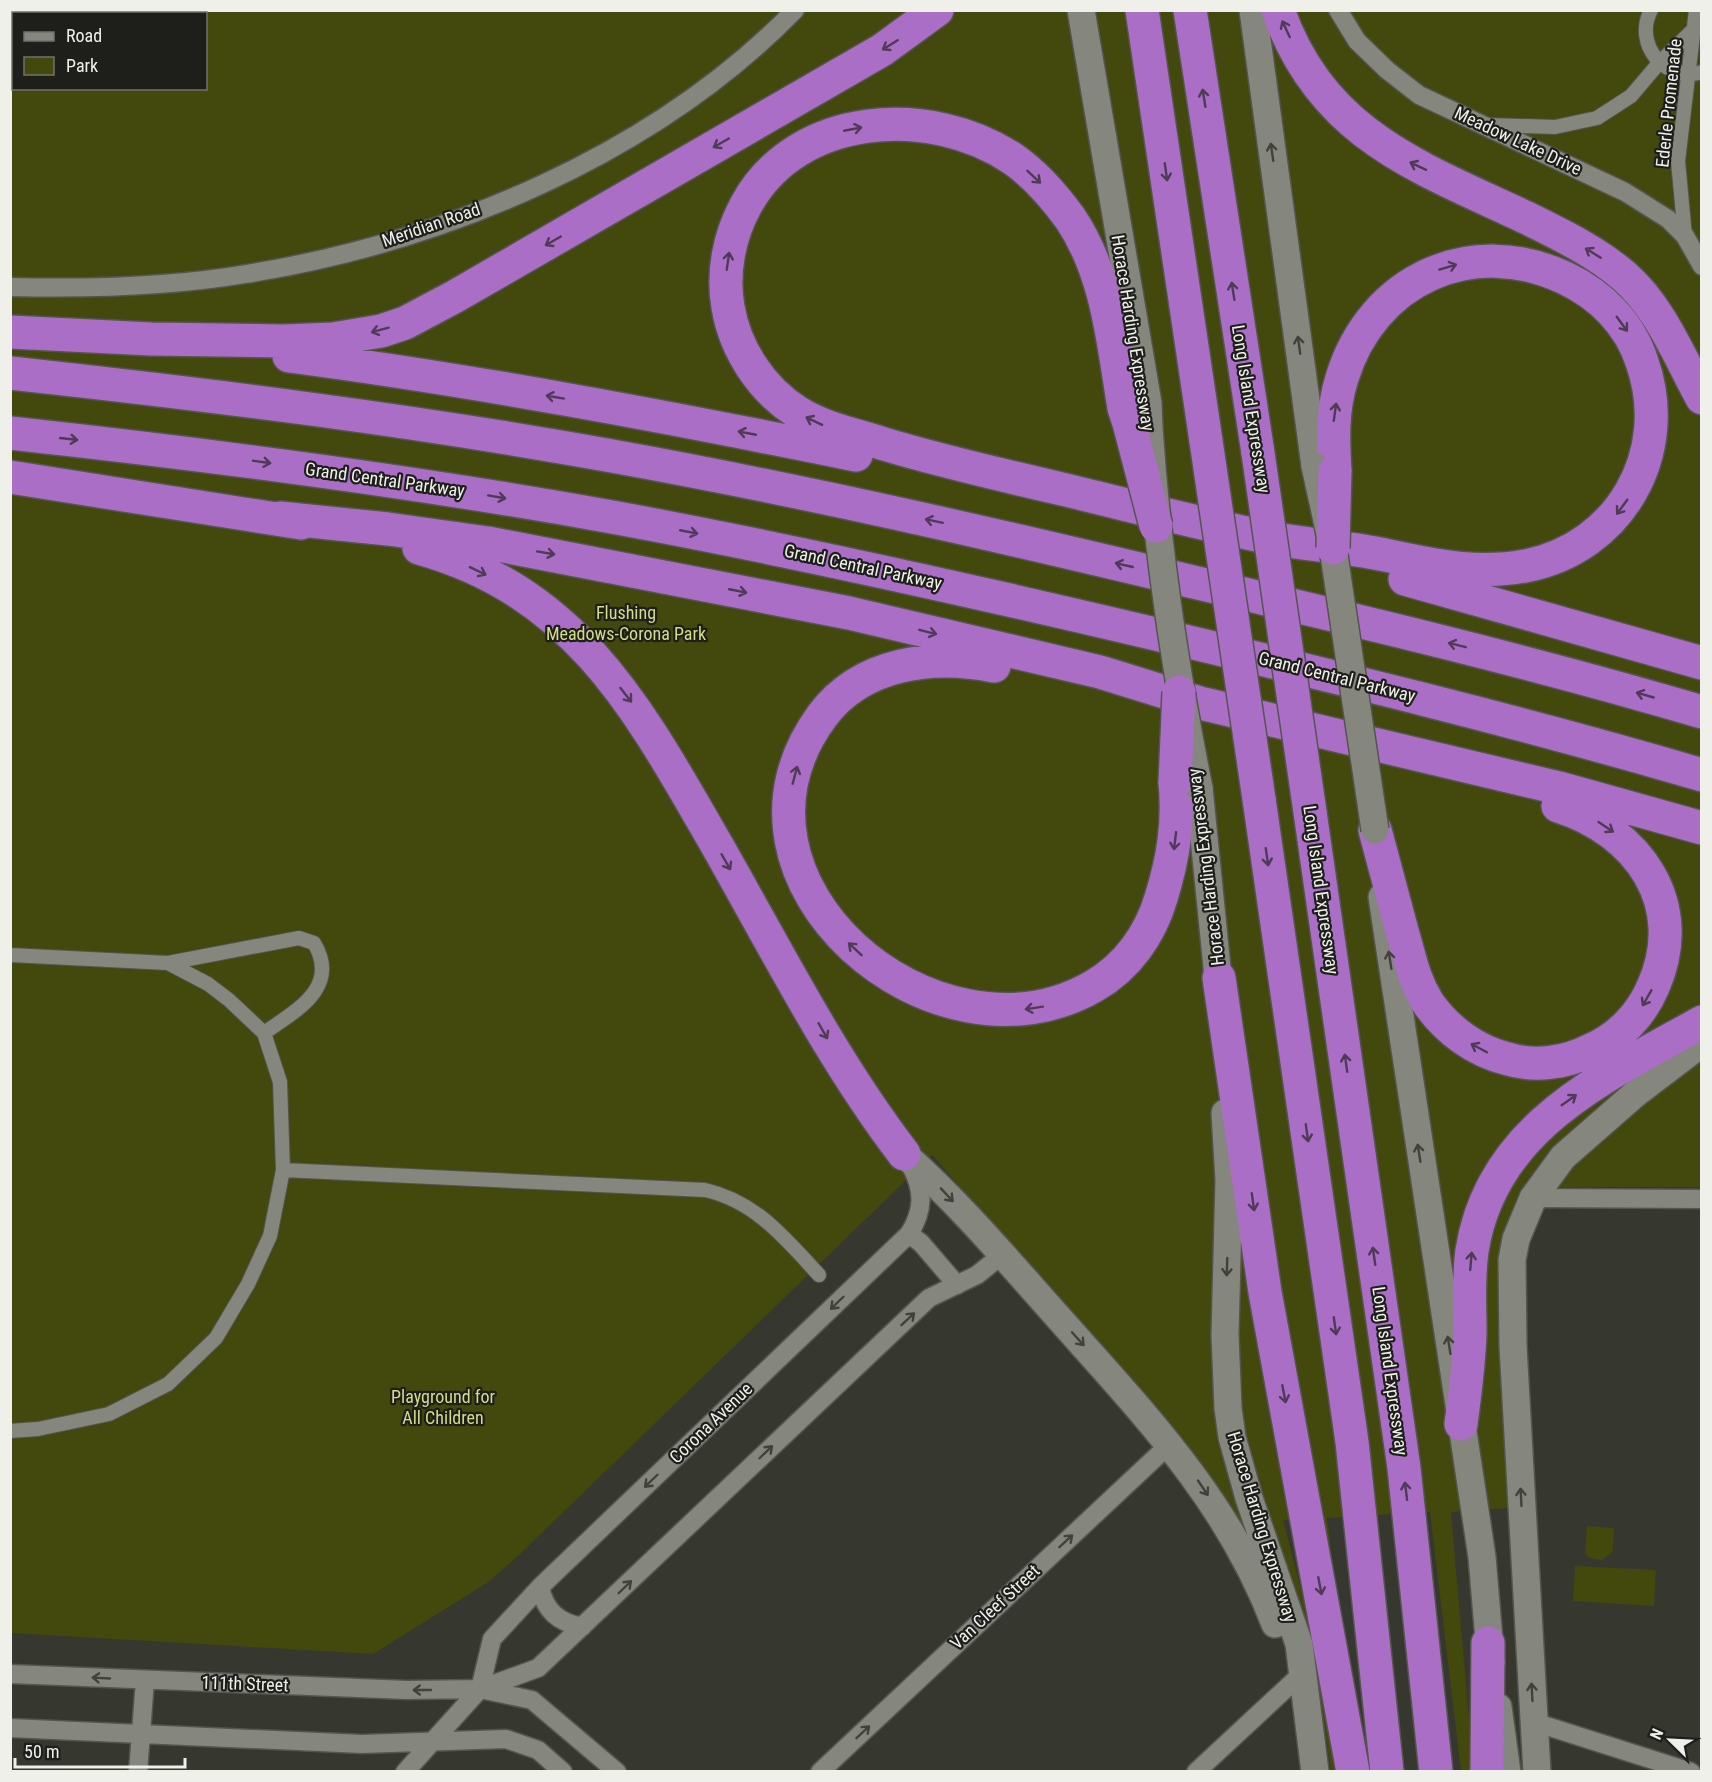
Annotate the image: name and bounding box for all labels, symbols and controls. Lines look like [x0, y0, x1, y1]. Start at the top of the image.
legend [12, 12, 207, 90]
one-way arrow [1280, 20, 1291, 38]
text: Road [66, 25, 102, 46]
street label: Ederle Promenade [1651, 38, 1686, 168]
one-way arrow [882, 39, 899, 51]
text: Park [66, 55, 98, 76]
one-way arrow [1198, 89, 1209, 109]
street label: Meadow Lake Drive [1451, 102, 1585, 179]
one-way arrow [842, 123, 862, 134]
one-way arrow [713, 137, 730, 149]
one-way arrow [1267, 143, 1278, 163]
one-way arrow [1409, 160, 1427, 172]
one-way arrow [1161, 162, 1172, 182]
one-way arrow [1027, 170, 1042, 184]
street label: Meridian Road [379, 198, 483, 251]
street label: Horace Harding Expressway [1108, 233, 1159, 433]
one-way arrow [544, 235, 561, 247]
one-way arrow [1584, 246, 1601, 259]
one-way arrow [722, 251, 733, 271]
one-way arrow [1438, 261, 1457, 272]
one-way arrow [1228, 282, 1239, 301]
one-way arrow [1616, 316, 1629, 332]
street label: Long Island Expressway [1228, 323, 1275, 495]
one-way arrow [371, 325, 390, 337]
one-way arrow [1293, 336, 1304, 356]
one-way arrow [546, 391, 566, 402]
one-way arrow [1329, 403, 1340, 423]
one-way arrow [806, 414, 824, 426]
one-way arrow [738, 427, 757, 438]
one-way arrow [58, 434, 78, 445]
one-way arrow [252, 457, 272, 468]
street label: Grand Central Parkway [304, 458, 467, 501]
one-way arrow [486, 492, 506, 503]
one-way arrow [1616, 498, 1628, 514]
one-way arrow [925, 515, 944, 527]
one-way arrow [678, 526, 698, 537]
street label: Grand Central Parkway [782, 540, 944, 594]
one-way arrow [536, 548, 556, 559]
one-way arrow [1115, 559, 1134, 571]
one-way arrow [469, 565, 487, 577]
one-way arrow [728, 585, 747, 597]
park label: Flushing Meadows-Corona Park [546, 602, 706, 644]
one-way arrow [919, 626, 938, 638]
one-way arrow [1448, 638, 1467, 650]
street label: Grand Central Parkway [1257, 647, 1418, 706]
one-way arrow [619, 686, 632, 702]
one-way arrow [1636, 689, 1655, 700]
one-way arrow [789, 766, 801, 785]
street label: Horace Harding Expressway [1183, 767, 1228, 967]
street label: Long Island Expressway [1299, 804, 1344, 976]
one-way arrow [1598, 821, 1615, 834]
one-way arrow [1169, 830, 1180, 850]
one-way arrow [1261, 847, 1272, 867]
one-way arrow [720, 853, 732, 870]
one-way arrow [848, 942, 863, 956]
one-way arrow [1384, 951, 1395, 970]
one-way arrow [1641, 989, 1653, 1006]
one-way arrow [1025, 1003, 1045, 1014]
one-way arrow [817, 1022, 829, 1039]
one-way arrow [1471, 1042, 1488, 1054]
one-way arrow [1341, 1054, 1352, 1074]
one-way arrow [1561, 1094, 1577, 1106]
one-way arrow [1301, 1123, 1312, 1143]
one-way arrow [1413, 1143, 1424, 1163]
one-way arrow [940, 1187, 954, 1202]
one-way arrow [1247, 1192, 1258, 1211]
one-way arrow [1368, 1247, 1379, 1267]
one-way arrow [1466, 1252, 1477, 1272]
one-way arrow [1221, 1257, 1233, 1277]
street label: Long Island Expressway [1368, 1285, 1413, 1457]
one-way arrow [830, 1295, 845, 1310]
one-way arrow [900, 1312, 915, 1326]
one-way arrow [1329, 1316, 1340, 1336]
one-way arrow [1071, 1331, 1085, 1346]
one-way arrow [1443, 1336, 1454, 1356]
street label: Corona Avenue [665, 1378, 756, 1467]
one-way arrow [1279, 1384, 1290, 1404]
park label: Playground for All Children [391, 1386, 495, 1428]
street label: Horace Harding Expressway [1223, 1429, 1302, 1625]
one-way arrow [758, 1446, 773, 1460]
one-way arrow [643, 1474, 658, 1488]
one-way arrow [1197, 1480, 1209, 1496]
one-way arrow [1401, 1482, 1412, 1502]
one-way arrow [1515, 1488, 1526, 1508]
one-way arrow [1059, 1534, 1074, 1548]
street label: Van Cleef Street [946, 1560, 1044, 1653]
one-way arrow [1315, 1576, 1326, 1595]
one-way arrow [617, 1580, 632, 1594]
street label: 111th Street [201, 1671, 289, 1696]
one-way arrow [92, 1672, 112, 1683]
one-way arrow [1527, 1683, 1538, 1703]
one-way arrow [412, 1684, 432, 1696]
north arrow [1640, 1710, 1700, 1770]
one-way arrow [855, 1724, 870, 1739]
text: N [1646, 1726, 1667, 1742]
scale bar [15, 1731, 184, 1769]
text: 50 m [24, 1741, 59, 1762]

